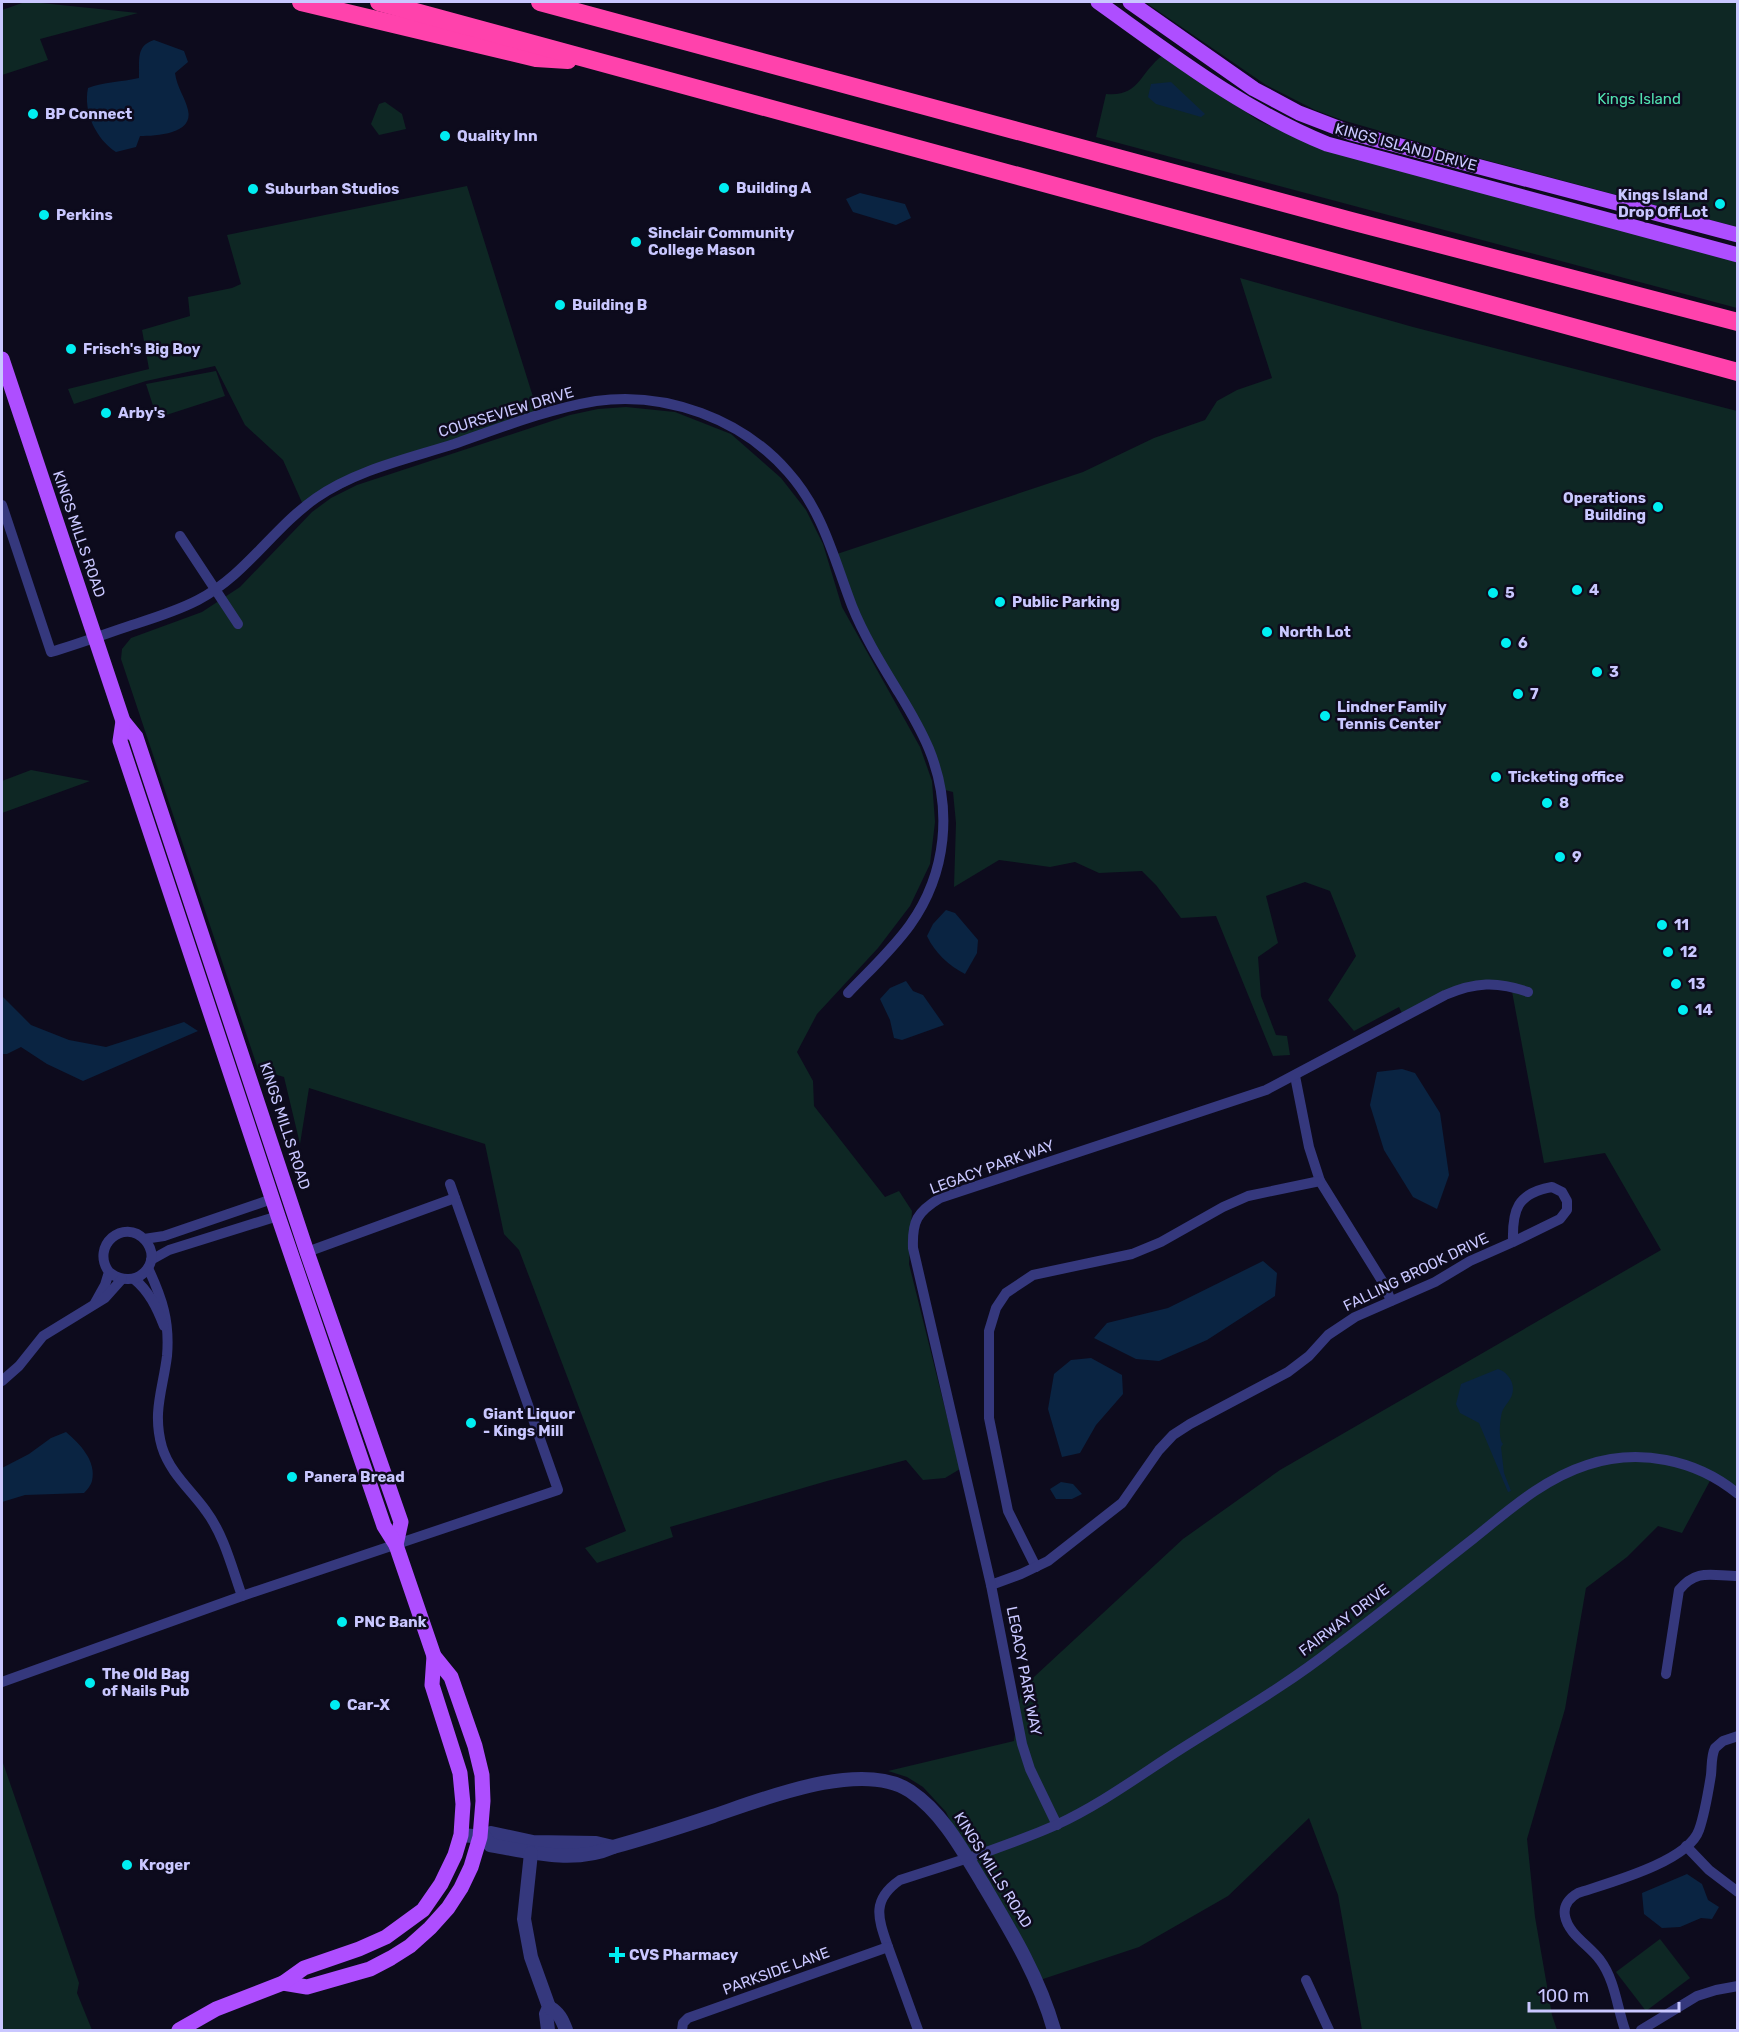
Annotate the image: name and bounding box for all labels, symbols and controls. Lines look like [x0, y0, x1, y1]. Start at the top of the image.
park label: Kings Island [1597, 90, 1681, 108]
place label: BP Connect [45, 105, 132, 123]
marker: BP Connect [26, 107, 40, 121]
street label: KINGS ISLAND DRIVE [1333, 119, 1479, 175]
place label: Quality Inn [457, 127, 538, 145]
marker: Quality Inn [438, 129, 452, 143]
place label: Building A [736, 179, 811, 197]
place label: Suburban Studios [265, 180, 399, 198]
marker: Building A [717, 181, 731, 195]
marker: Suburban Studios [246, 182, 260, 196]
place label: Kings Island Drop Off Lot [1618, 186, 1708, 221]
marker: Kings Island Drop Off Lot [1713, 197, 1727, 211]
place label: Perkins [56, 206, 113, 224]
marker: Perkins [37, 208, 51, 222]
place label: Sinclair Community College Mason [648, 224, 795, 259]
marker: Sinclair Community College Mason [629, 235, 643, 249]
place label: Building B [572, 296, 647, 314]
marker: Building B [553, 298, 567, 312]
place label: Frisch's Big Boy [83, 340, 201, 358]
marker: Frisch's Big Boy [64, 342, 78, 356]
street label: COURSEVIEW DRIVE [436, 383, 576, 441]
place label: Arby's [118, 404, 165, 422]
marker: Arby's [99, 406, 113, 420]
street label: KINGS MILLS ROAD [49, 468, 109, 600]
place label: Operations Building [1563, 489, 1646, 524]
marker: Operations Building [1651, 500, 1665, 514]
place label: 4 [1589, 581, 1599, 599]
marker: 4 [1570, 583, 1584, 597]
place label: 5 [1505, 584, 1515, 602]
marker: 5 [1486, 586, 1500, 600]
place label: Public Parking [1012, 593, 1120, 611]
marker: Public Parking [993, 595, 1007, 609]
place label: North Lot [1279, 623, 1351, 641]
marker: North Lot [1260, 625, 1274, 639]
place label: 6 [1518, 634, 1528, 652]
marker: 6 [1499, 636, 1513, 650]
place label: 3 [1609, 663, 1619, 681]
marker: 3 [1590, 665, 1604, 679]
place label: 7 [1530, 685, 1539, 703]
marker: 7 [1511, 687, 1525, 701]
place label: Lindner Family Tennis Center [1337, 698, 1447, 733]
marker: Lindner Family Tennis Center [1318, 709, 1332, 723]
place label: Ticketing office [1508, 768, 1624, 786]
marker: Ticketing office [1489, 770, 1503, 784]
place label: 8 [1559, 794, 1569, 812]
marker: 8 [1540, 796, 1554, 810]
place label: 9 [1572, 848, 1582, 866]
marker: 9 [1553, 850, 1567, 864]
place label: 11 [1674, 916, 1689, 934]
marker: 11 [1655, 918, 1669, 932]
place label: 12 [1680, 943, 1697, 961]
marker: 12 [1661, 945, 1675, 959]
place label: 13 [1688, 975, 1705, 993]
marker: 13 [1669, 977, 1683, 991]
place label: 14 [1695, 1001, 1713, 1019]
marker: 14 [1676, 1003, 1690, 1017]
street label: KINGS MILLS ROAD [256, 1060, 314, 1192]
street label: LEGACY PARK WAY [927, 1136, 1057, 1198]
street label: FALLING BROOK DRIVE [1340, 1229, 1492, 1315]
place label: Giant Liquor - Kings Mill [483, 1405, 575, 1440]
marker: Giant Liquor - Kings Mill [464, 1416, 478, 1430]
place label: Panera Bread [304, 1468, 405, 1486]
marker: Panera Bread [285, 1470, 299, 1484]
street label: FAIRWAY DRIVE [1295, 1580, 1393, 1660]
street label: LEGACY PARK WAY [1003, 1605, 1045, 1738]
place label: PNC Bank [354, 1613, 427, 1631]
marker: PNC Bank [335, 1615, 349, 1629]
place label: The Old Bag of Nails Pub [102, 1665, 190, 1700]
marker: The Old Bag of Nails Pub [83, 1676, 97, 1690]
place label: Car-X [347, 1696, 390, 1714]
marker: Car-X [328, 1698, 342, 1712]
street label: KINGS MILLS ROAD [950, 1809, 1036, 1931]
place label: Kroger [139, 1856, 190, 1874]
marker: Kroger [120, 1858, 134, 1872]
street label: PARKSIDE LANE [720, 1943, 832, 1999]
place label: CVS Pharmacy [629, 1946, 738, 1964]
marker: CVS Pharmacy [610, 1948, 624, 1962]
scale bar [1529, 1975, 1679, 2013]
text: 100 m [1538, 1985, 1589, 2007]

